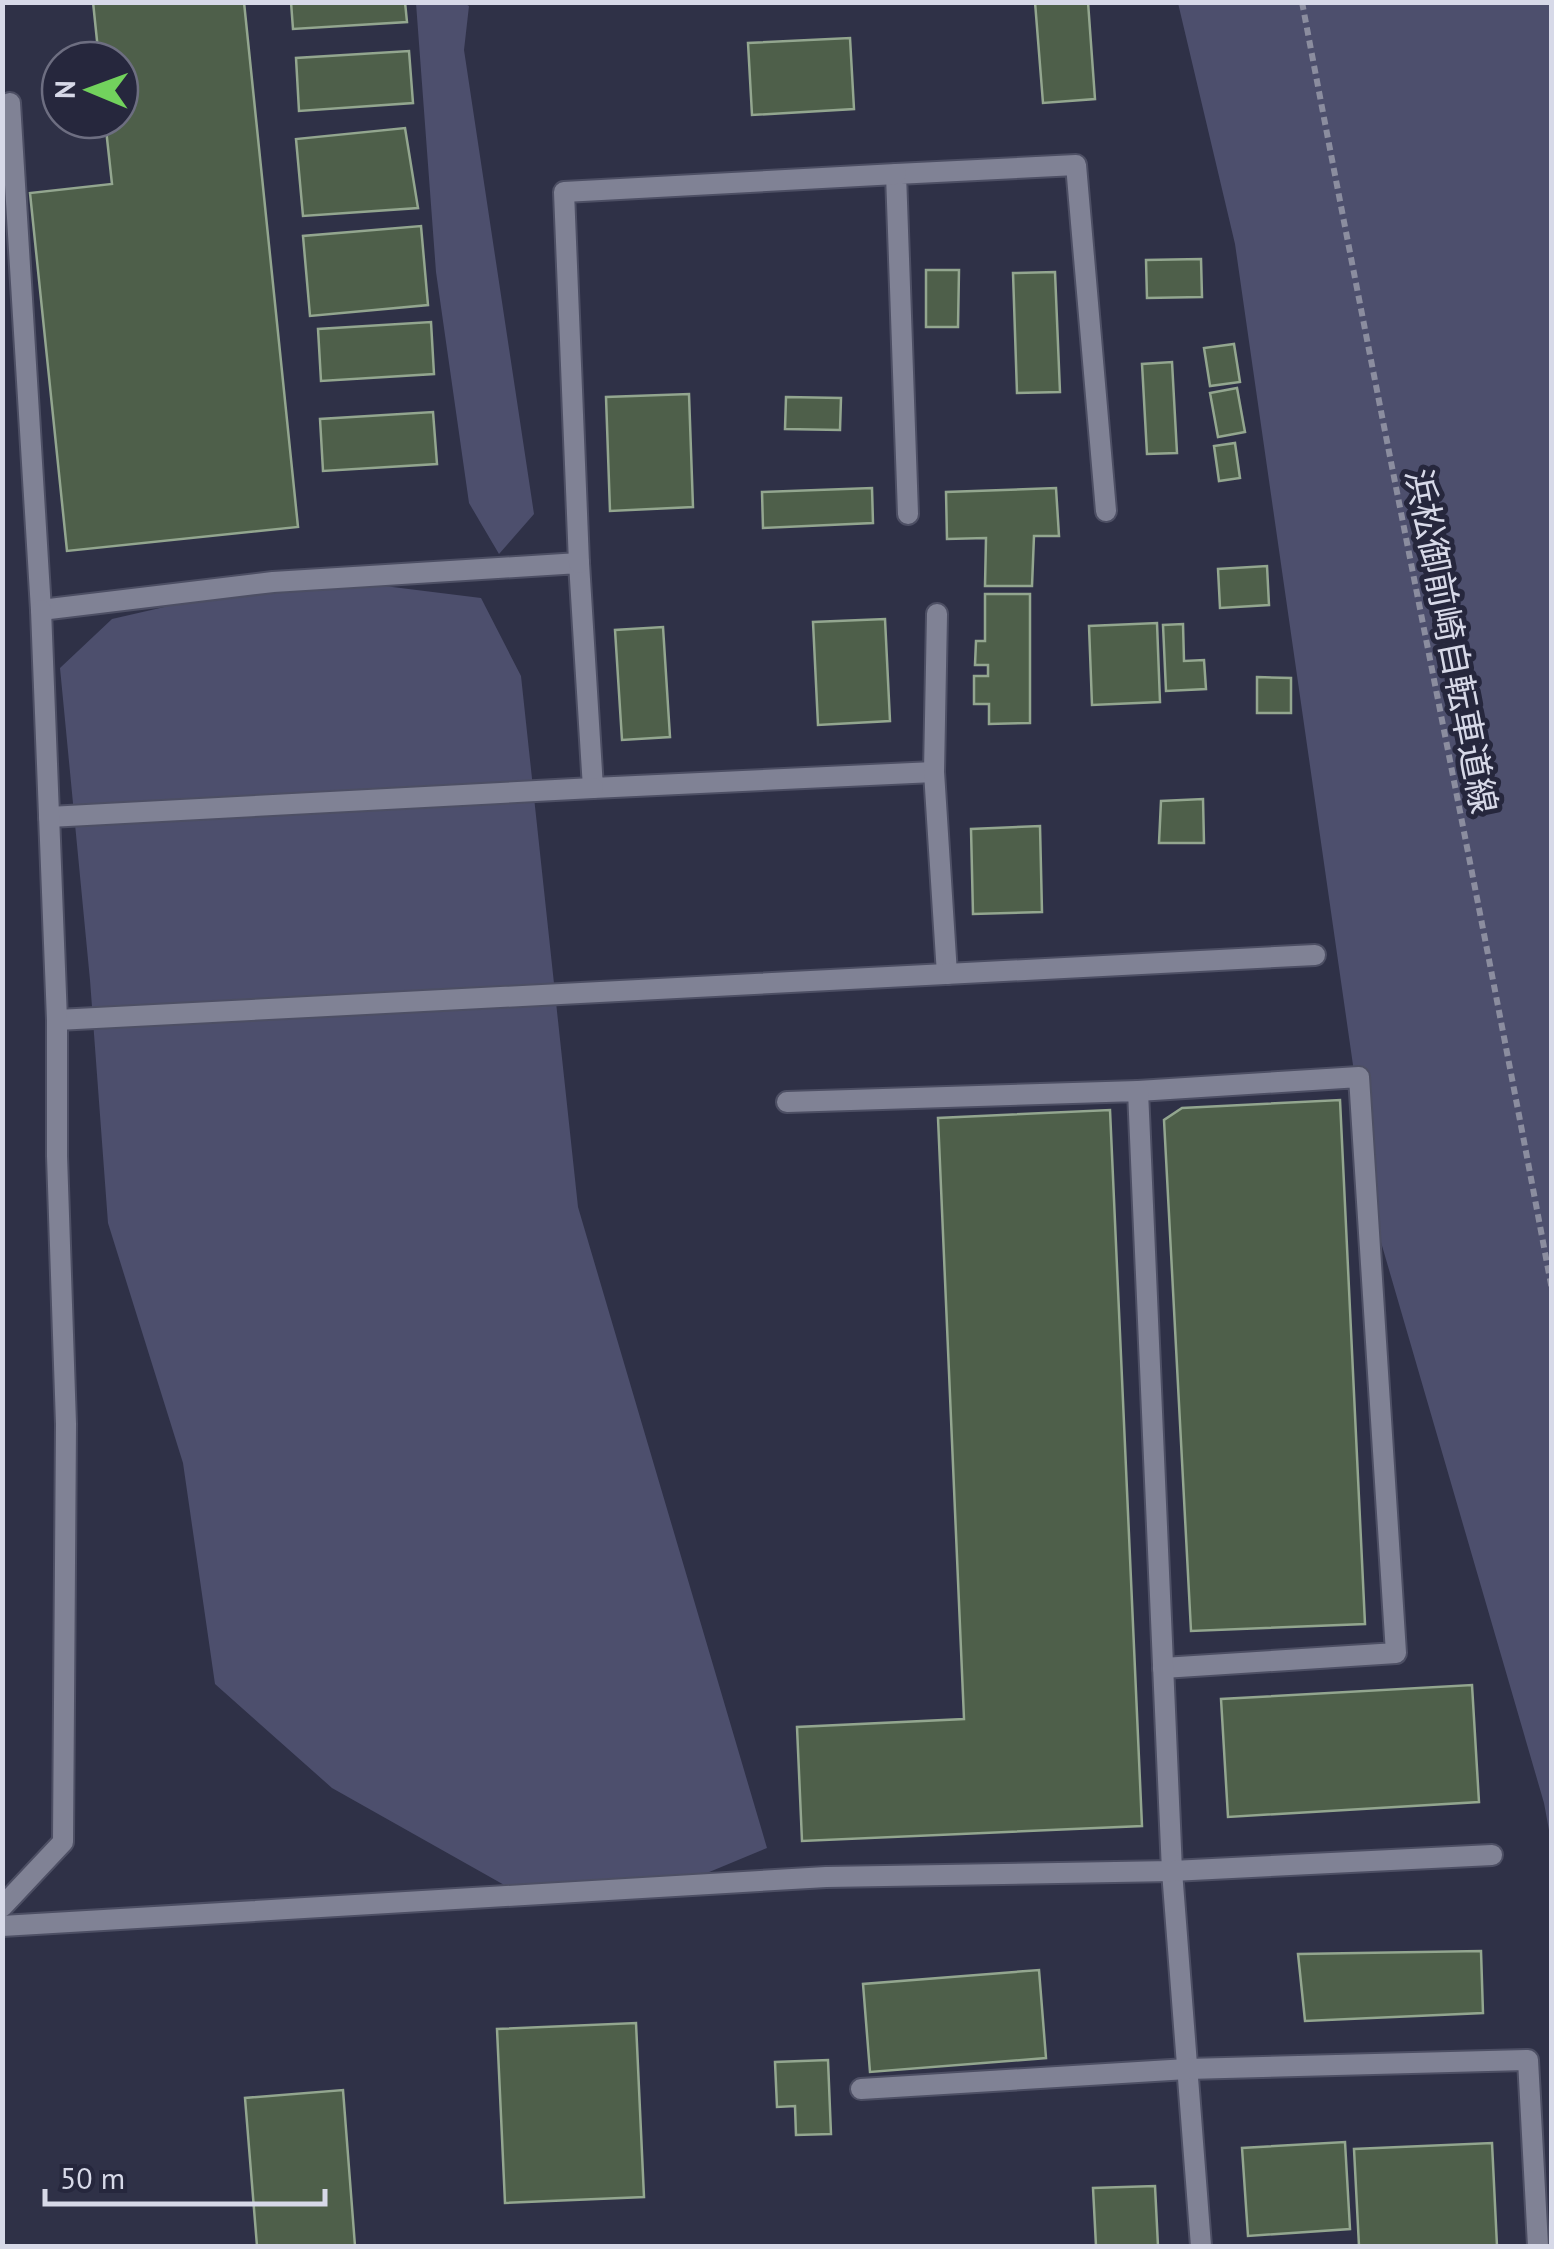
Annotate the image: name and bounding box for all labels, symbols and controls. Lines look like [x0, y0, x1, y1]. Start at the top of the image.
north arrow [40, 40, 140, 140]
text: N [46, 80, 83, 99]
street label: 浜松御前崎自転車道線 [1396, 465, 1508, 817]
scale bar [45, 2144, 325, 2206]
text: 50 m [60, 2158, 125, 2197]

